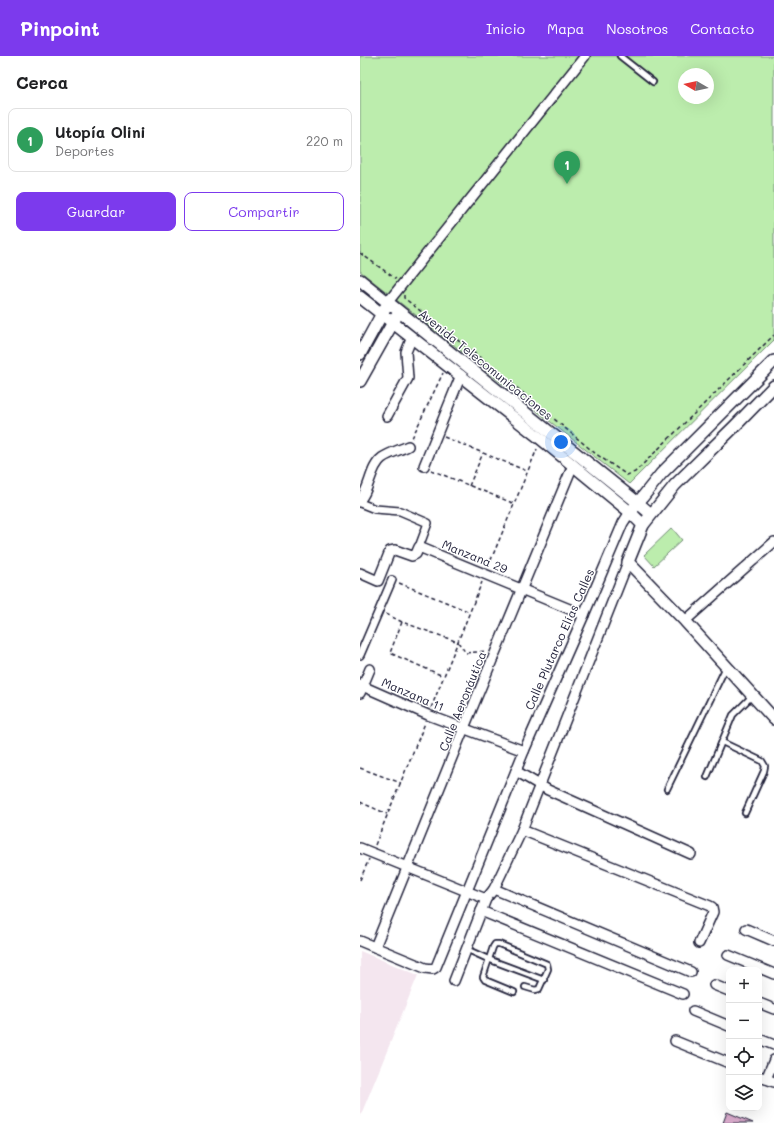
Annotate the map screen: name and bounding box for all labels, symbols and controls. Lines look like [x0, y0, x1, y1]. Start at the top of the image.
text: Pinpoint [20, 16, 100, 41]
text: Inicio [486, 19, 525, 38]
text: Mapa [547, 19, 584, 38]
text: Nosotros [606, 19, 668, 38]
text: Contacto [690, 19, 754, 38]
north arrow [678, 68, 714, 104]
text: Cerca [16, 71, 68, 93]
text: Utopía Olini [55, 122, 146, 142]
text: 1 [27, 132, 33, 149]
text: 220 m [306, 132, 343, 149]
text: Deportes [55, 142, 114, 159]
pin: 1 [554, 151, 580, 184]
button: Guardar [16, 192, 176, 231]
button: Compartir [184, 192, 344, 231]
street label: Avenida Telecomunicaciones [416, 305, 556, 423]
your location [551, 432, 571, 452]
street label: Manzana 29 [440, 536, 510, 576]
street label: Calle Plutarco Elías Calles [521, 566, 598, 712]
street label: Calle Aeronáutica [435, 649, 489, 753]
street label: Manzana 11 [379, 674, 447, 714]
map controls [726, 967, 762, 1111]
button: + [726, 967, 762, 1003]
button: − [726, 1003, 762, 1039]
button: locate [726, 1039, 762, 1075]
button: layers [726, 1075, 762, 1111]

